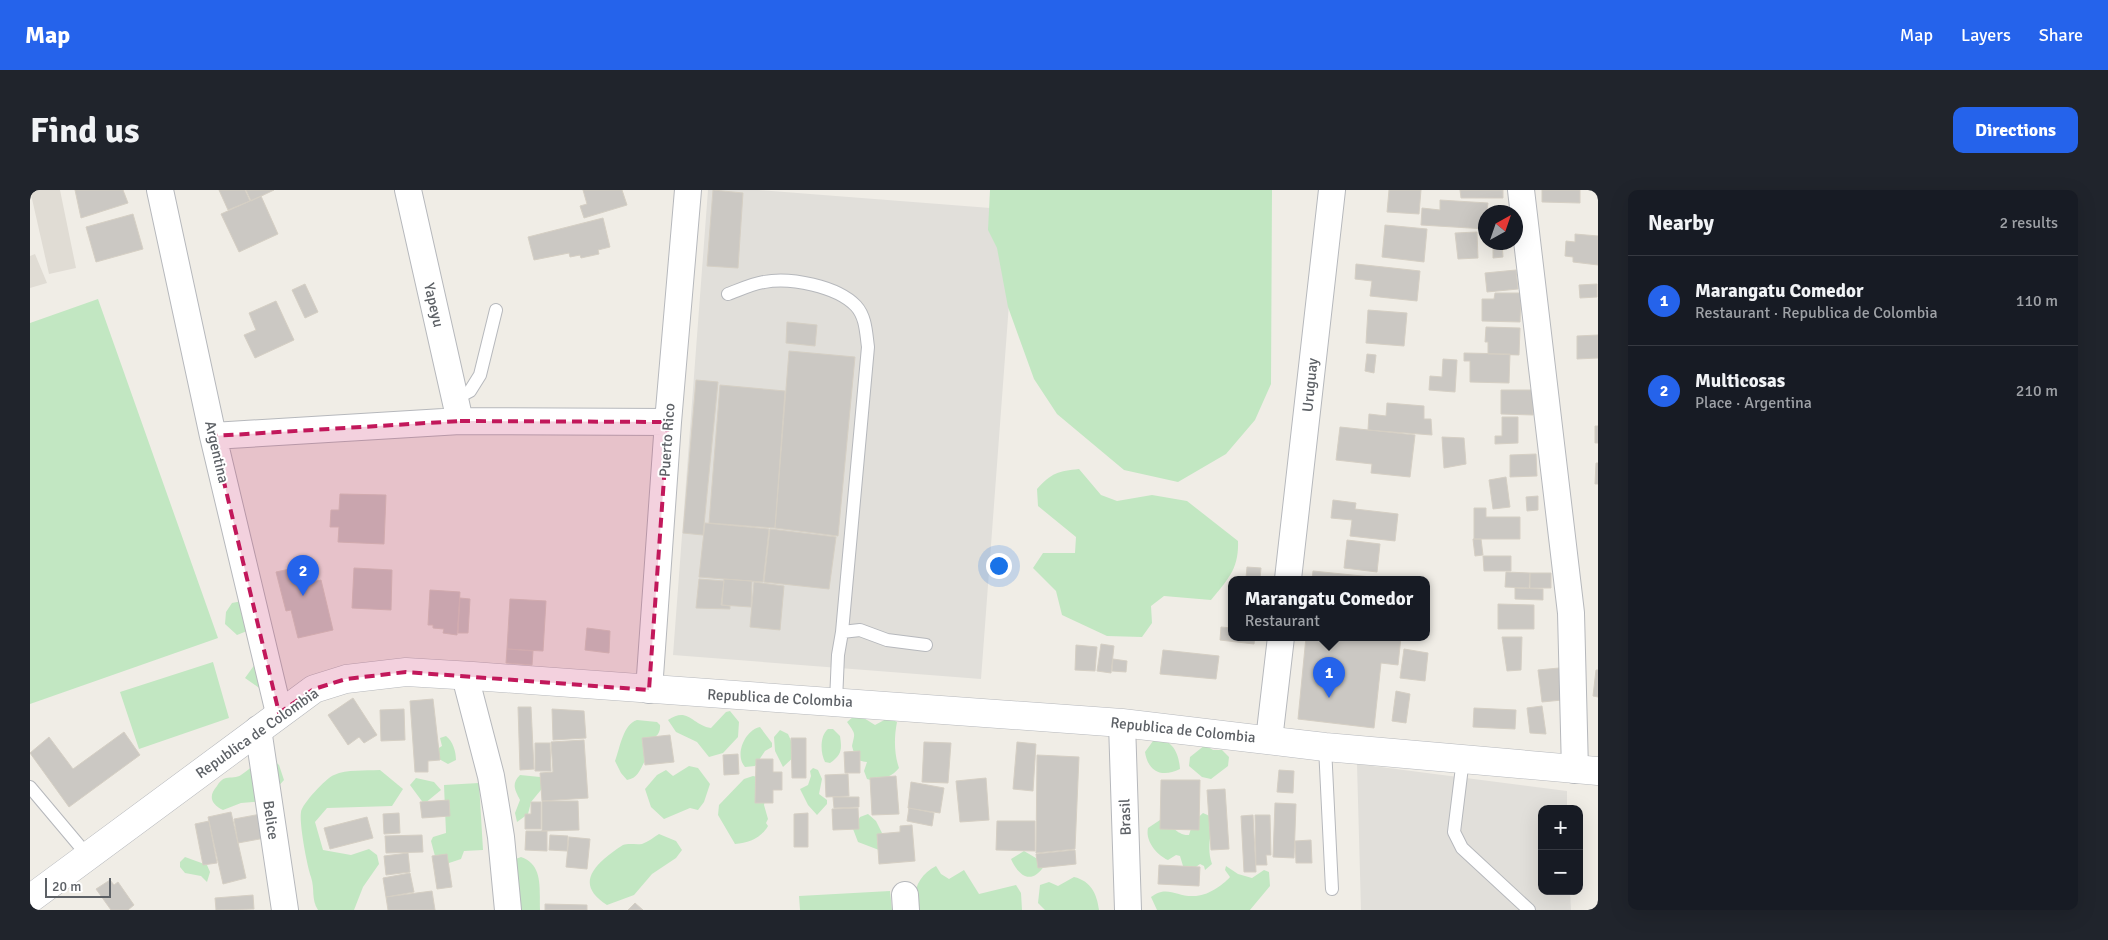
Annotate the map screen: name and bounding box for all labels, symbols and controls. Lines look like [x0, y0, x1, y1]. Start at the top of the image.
text: Map [25, 20, 70, 50]
text: Map [1900, 24, 1933, 46]
text: Layers [1961, 24, 2011, 46]
text: Share [2039, 24, 2083, 46]
button: Directions [1953, 107, 2078, 153]
text: Find us [30, 109, 140, 152]
north arrow [1478, 205, 1523, 250]
text: Nearby [1648, 210, 1714, 236]
text: 2 results [1999, 213, 2058, 233]
text: Marangatu Comedor [1695, 279, 1863, 303]
street label: Yapeyu [420, 281, 448, 329]
text: 1 [1660, 291, 1668, 311]
text: 110 m [2016, 291, 2058, 311]
text: Restaurant · Republica de Colombia [1695, 303, 1938, 323]
street label: Uruguay [1298, 357, 1322, 413]
text: Multicosas [1695, 369, 1785, 393]
text: 2 [1660, 381, 1668, 401]
text: 210 m [2016, 381, 2058, 401]
text: Place · Argentina [1695, 393, 1812, 413]
street label: Puerto Rico [655, 402, 679, 477]
street label: Argentina [201, 419, 233, 485]
your location [986, 553, 1012, 579]
pin: 2 [287, 555, 319, 596]
popup [1228, 576, 1430, 641]
text: Marangatu Comedor [1245, 587, 1413, 611]
text: Restaurant [1245, 611, 1320, 631]
pin: 1 [1313, 657, 1345, 698]
street label: Republica de Colombia [192, 684, 322, 782]
street label: Republica de Colombia [707, 685, 853, 711]
street label: Republica de Colombia [1110, 713, 1256, 747]
street label: Brasil [1115, 798, 1135, 836]
street label: Belice [259, 799, 283, 841]
map controls [1538, 805, 1583, 895]
button: + [1538, 805, 1583, 850]
button: − [1538, 850, 1583, 895]
scale bar [45, 875, 111, 898]
text: 20 m [52, 878, 81, 895]

